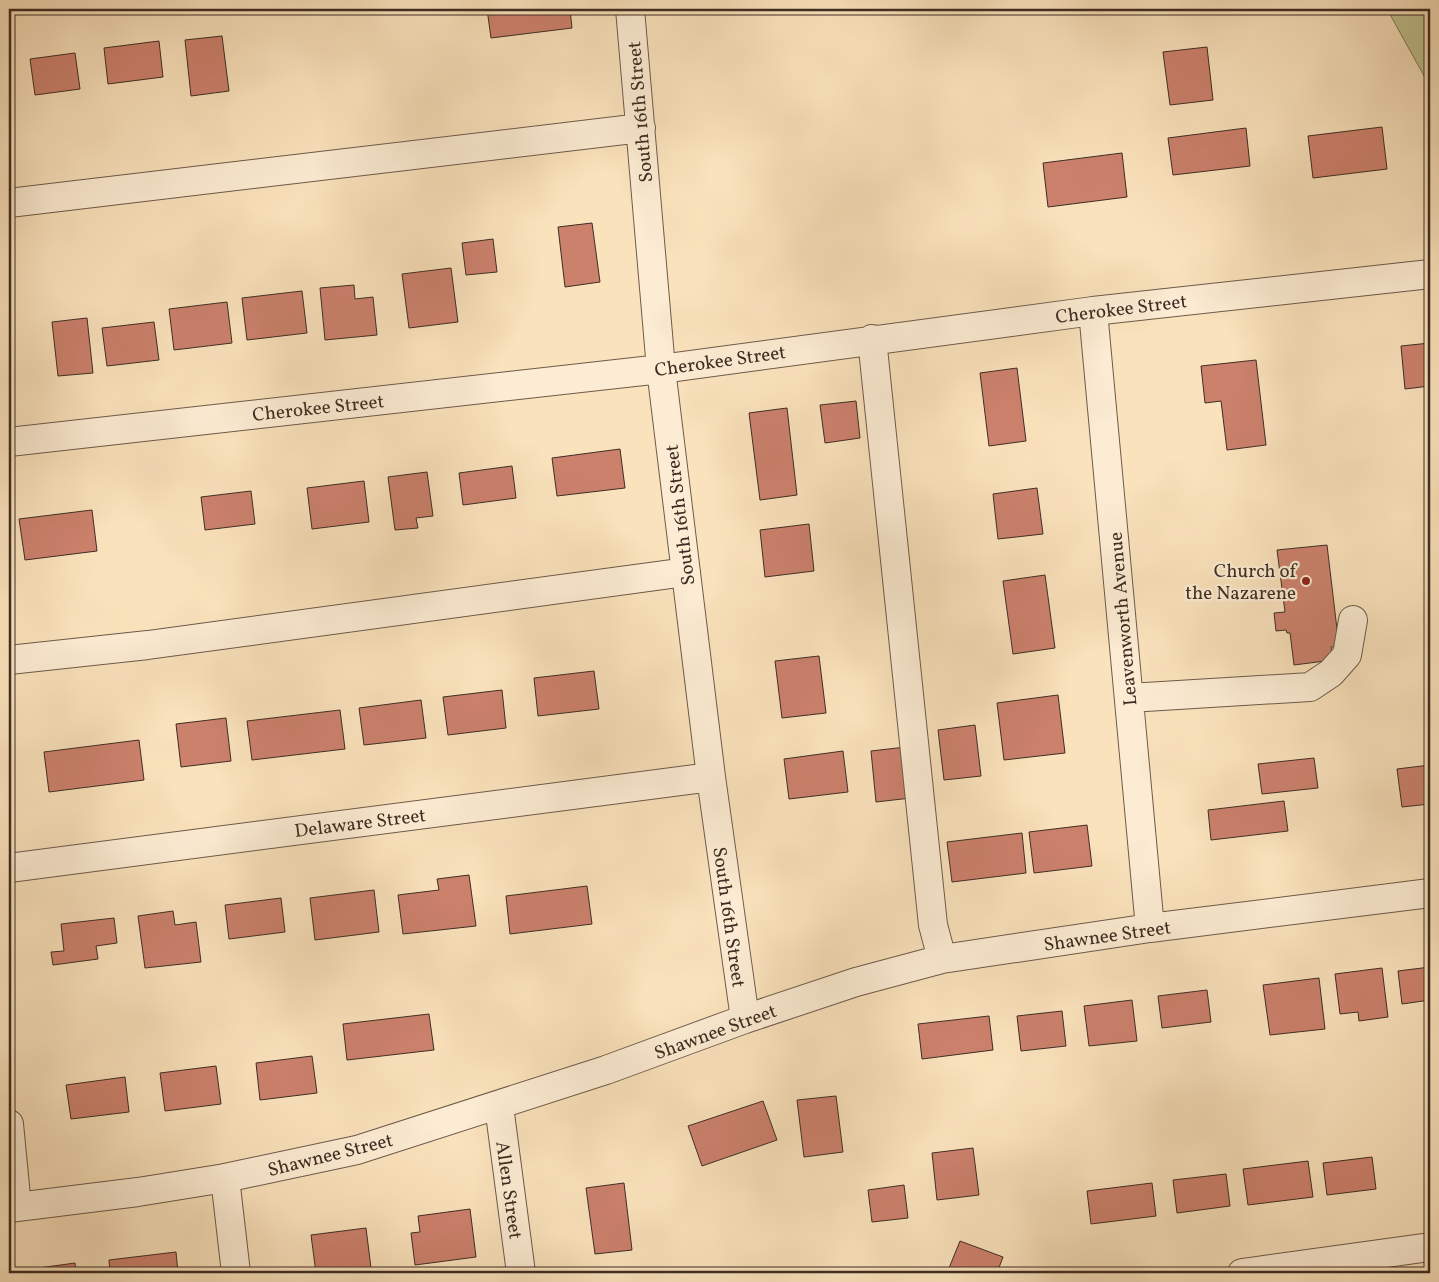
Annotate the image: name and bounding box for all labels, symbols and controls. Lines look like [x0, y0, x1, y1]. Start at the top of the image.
street label: South 16th Street [622, 40, 660, 184]
street label: Cherokee Street [1054, 289, 1189, 331]
street label: Cherokee Street [653, 340, 788, 384]
street label: Cherokee Street [251, 389, 386, 429]
street label: South 16th Street [659, 443, 703, 587]
street label: Leavenworth Avenue [1103, 531, 1145, 707]
place label: Church of the Nazarene [1185, 559, 1298, 607]
marker: Church of the Nazarene [1300, 575, 1312, 587]
street label: Delaware Street [293, 803, 428, 845]
street label: South 16th Street [705, 845, 751, 990]
street label: Shawnee Street [1042, 915, 1173, 959]
street label: Shawnee Street [651, 999, 781, 1067]
street label: Shawnee Street [265, 1128, 396, 1184]
street label: Allen Street [488, 1140, 528, 1241]

